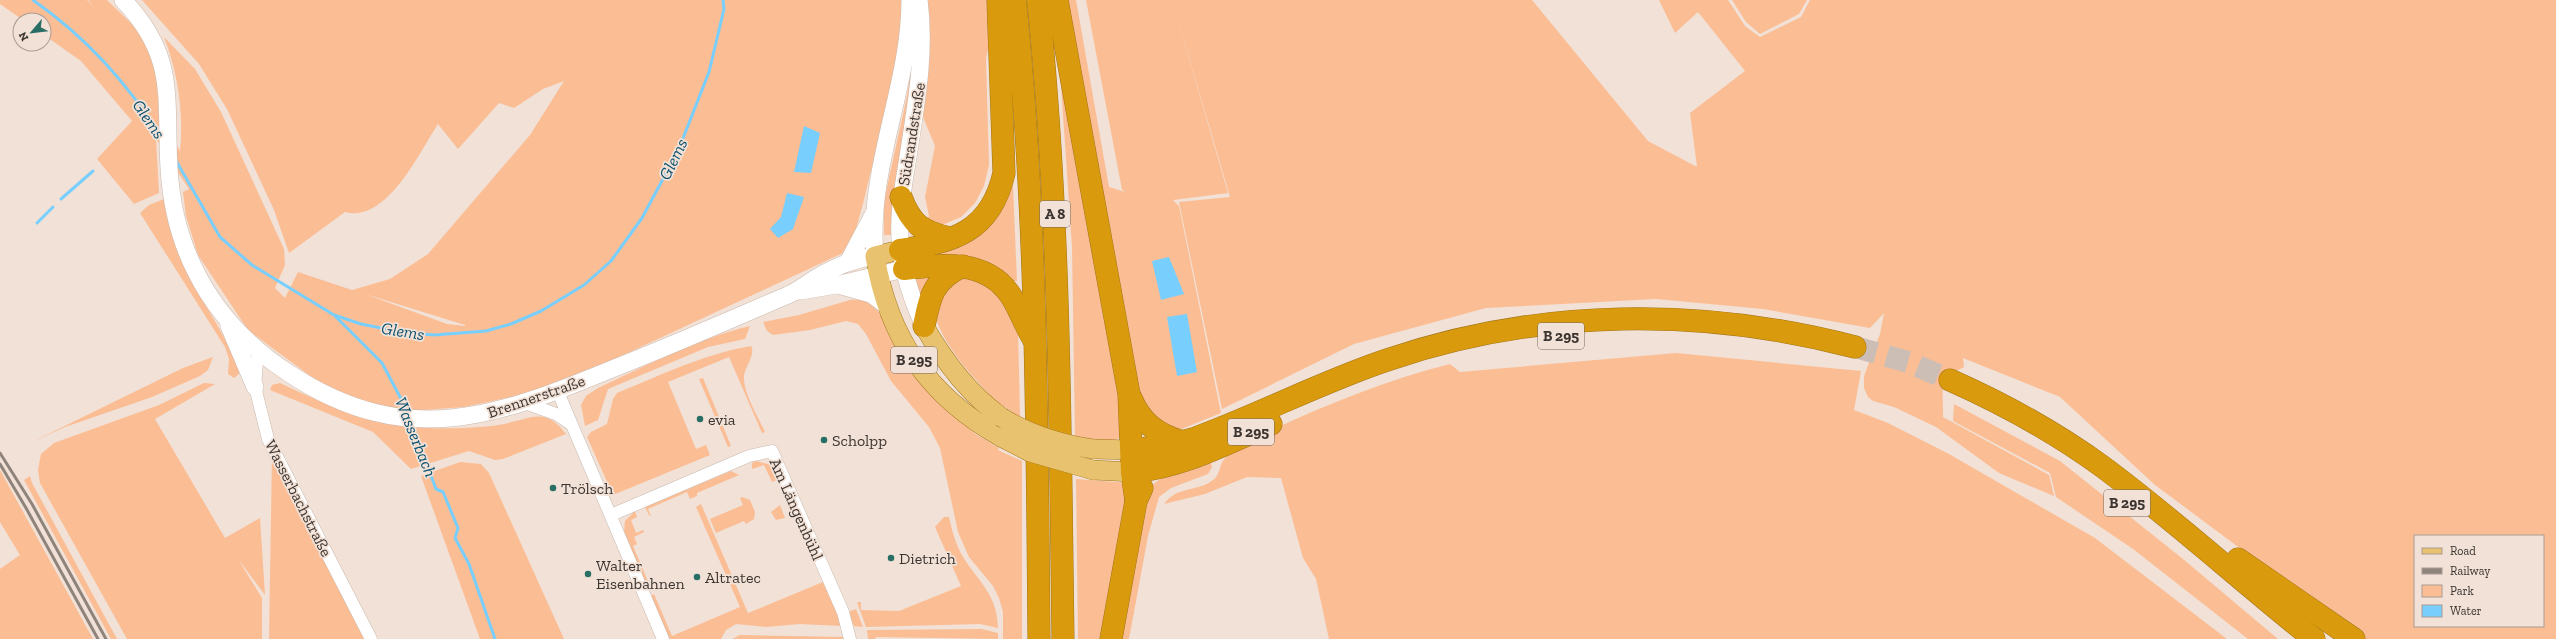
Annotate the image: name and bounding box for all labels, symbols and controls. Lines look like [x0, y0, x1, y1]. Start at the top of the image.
north arrow [12, 12, 52, 52]
text: N [16, 29, 31, 43]
street label: Südrandstraße [894, 81, 929, 187]
water label: Glems [128, 95, 170, 143]
water label: Glems [654, 135, 692, 183]
road number: A 8 [1040, 201, 1070, 227]
water label: Glems [380, 318, 426, 344]
road number: B 295 [1538, 323, 1584, 349]
road number: B 295 [891, 347, 937, 373]
street label: Brennerstraße [485, 371, 587, 422]
water label: Wasserbach [391, 394, 441, 480]
place label: evia [708, 410, 736, 429]
marker: evia [695, 414, 705, 424]
road number: B 295 [1228, 419, 1274, 445]
place label: Scholpp [832, 431, 887, 450]
marker: Scholpp [819, 435, 829, 445]
street label: Wasserbachstraße [261, 437, 336, 560]
street label: Am Längenbühl [766, 455, 828, 563]
place label: Trölsch [561, 479, 613, 498]
marker: Trölsch [548, 483, 558, 493]
road number: B 295 [2104, 490, 2150, 516]
legend [2414, 535, 2544, 627]
text: Road [2450, 544, 2476, 558]
place label: Dietrich [899, 549, 956, 568]
marker: Dietrich [886, 553, 896, 563]
place label: Walter Eisenbahnen [596, 556, 686, 593]
text: Railway [2450, 564, 2491, 578]
place label: Altratec [705, 568, 761, 587]
marker: Walter Eisenbahnen [583, 569, 593, 579]
marker: Altratec [692, 572, 702, 582]
text: Park [2450, 584, 2475, 598]
text: Water [2450, 604, 2482, 618]

